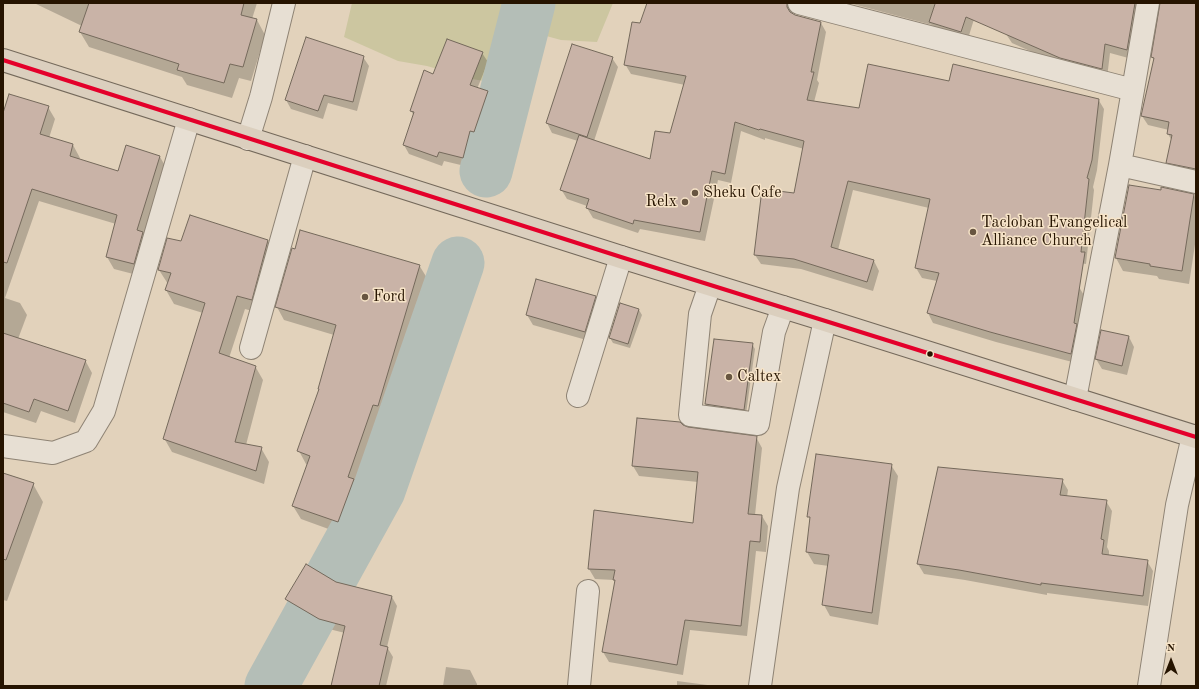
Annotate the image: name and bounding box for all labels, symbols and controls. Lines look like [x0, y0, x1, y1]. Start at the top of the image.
place label: Sheku Cafe [703, 183, 782, 203]
marker: Sheku Cafe [690, 188, 700, 198]
place label: Relx [646, 192, 677, 212]
marker: Relx [680, 197, 690, 207]
place label: Tacloban Evangelical Alliance Church [981, 213, 1127, 251]
marker: Tacloban Evangelical Alliance Church [968, 227, 978, 237]
place label: Ford [373, 287, 406, 307]
marker: Ford [360, 292, 370, 302]
unlabelled marker [925, 349, 935, 359]
place label: Caltex [737, 367, 781, 387]
marker: Caltex [724, 372, 734, 382]
north arrow [1151, 641, 1191, 681]
text: N [1167, 643, 1175, 654]

